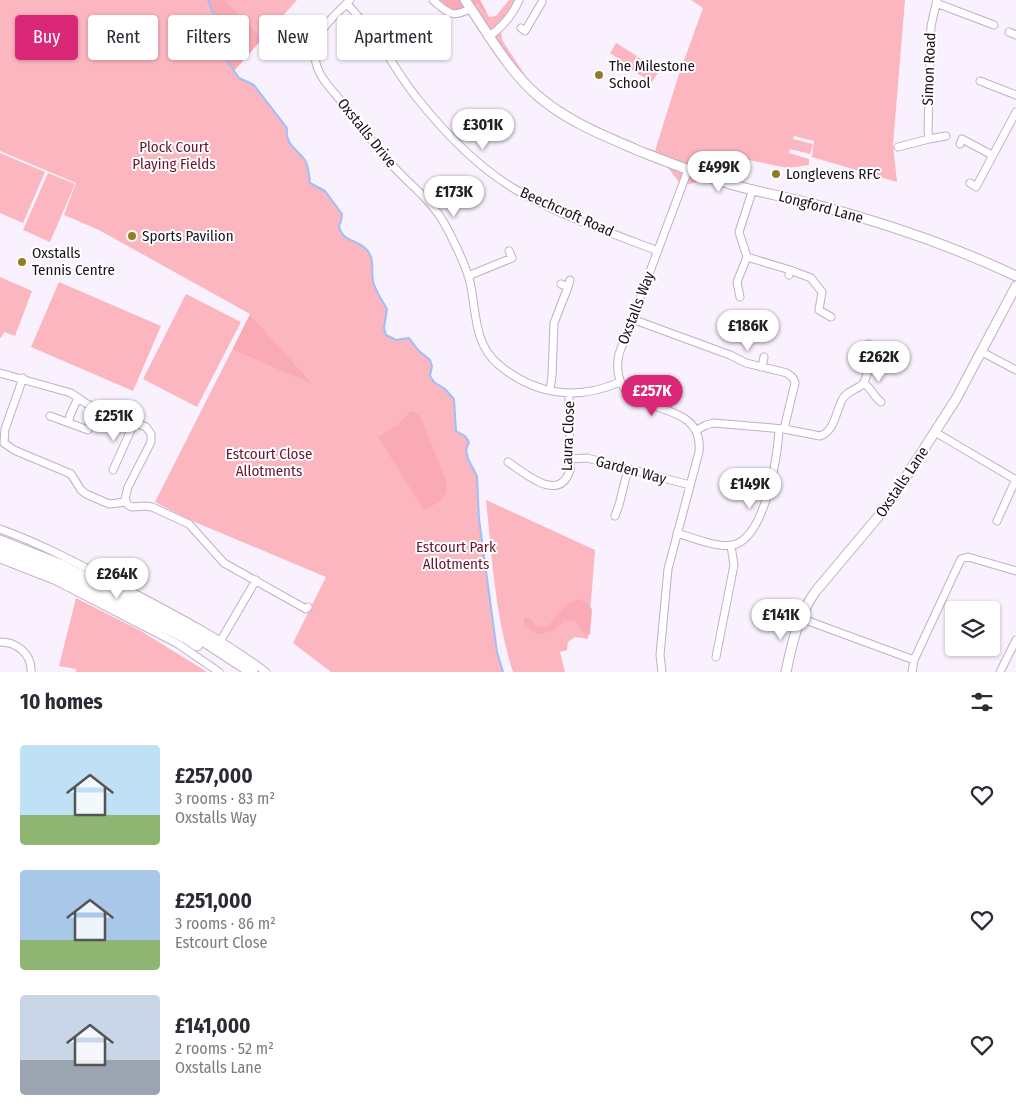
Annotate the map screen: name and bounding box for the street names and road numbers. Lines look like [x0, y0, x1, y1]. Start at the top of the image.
street label: Simon Road [919, 32, 939, 106]
street label: Oxstalls Drive [334, 95, 400, 171]
street label: Beechcroft Road [517, 183, 617, 241]
street label: Longford Lane [777, 187, 865, 227]
street label: Oxstalls Way [614, 269, 658, 347]
street label: Laura Close [558, 400, 578, 472]
street label: Oxstalls Lane [872, 443, 932, 521]
street label: Garden Way [594, 452, 669, 488]

